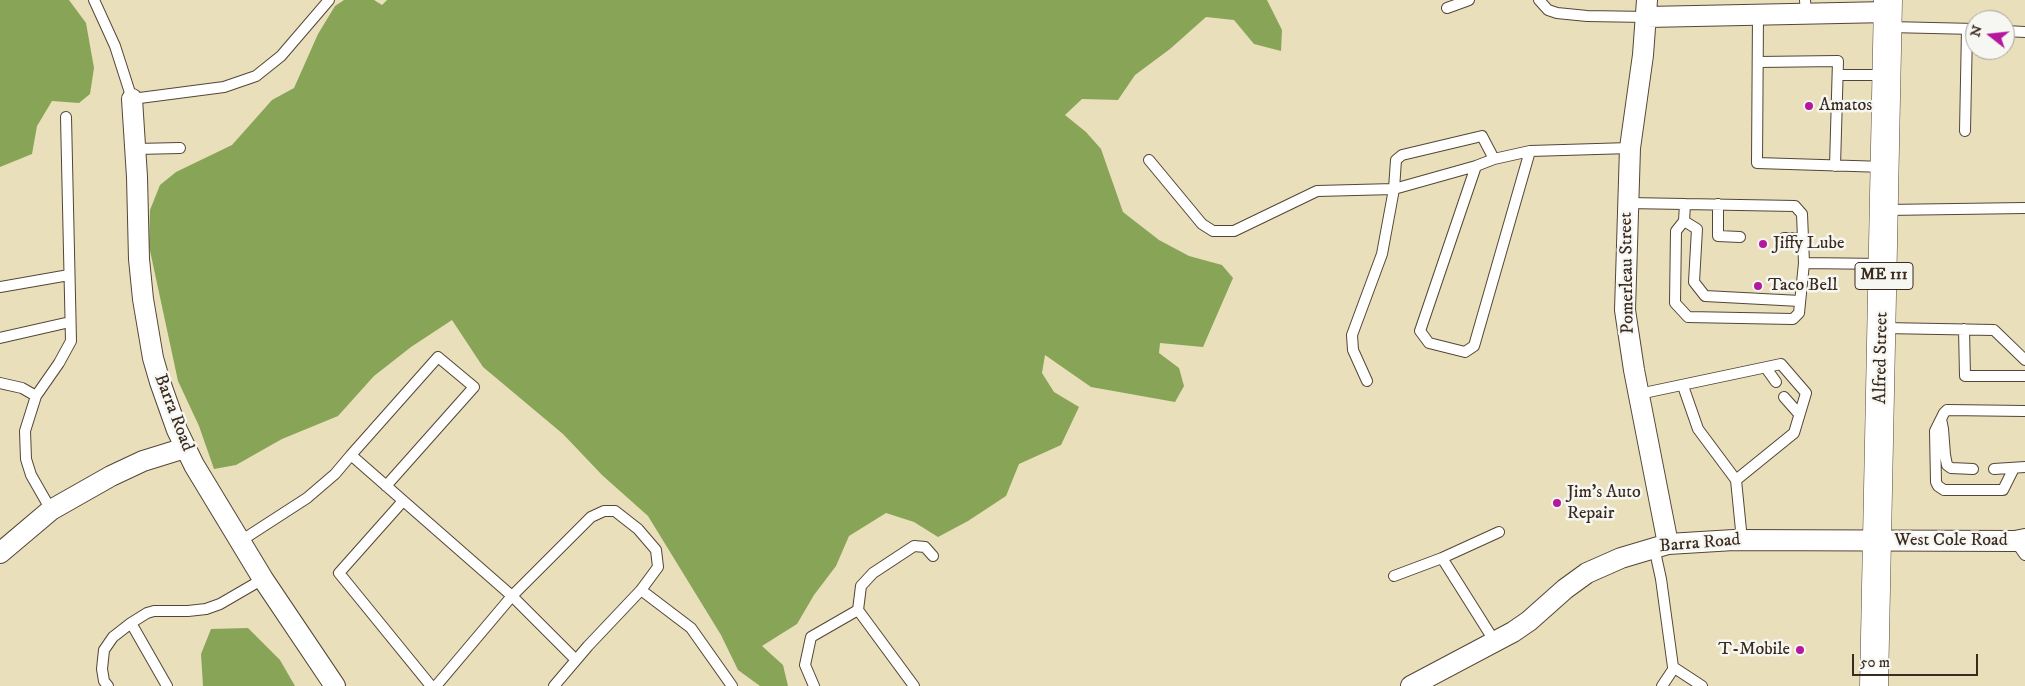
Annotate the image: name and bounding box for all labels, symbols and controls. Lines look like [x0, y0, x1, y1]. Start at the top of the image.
north arrow [1965, 10, 2015, 60]
text: N [1966, 23, 1987, 39]
place label: Amatos [1819, 95, 1872, 117]
marker: Amatos [1803, 100, 1815, 112]
street label: Pomerleau Street [1616, 212, 1640, 334]
place label: Jiffy Lube [1773, 233, 1844, 255]
marker: Jiffy Lube [1757, 238, 1769, 250]
road number: ME 111 [1855, 262, 1913, 290]
place label: Taco Bell [1768, 275, 1838, 297]
marker: Taco Bell [1752, 280, 1764, 292]
street label: Alfred Street [1870, 312, 1894, 404]
street label: Barra Road [148, 371, 198, 455]
place label: Jim's Auto Repair [1567, 482, 1641, 524]
marker: Jim's Auto Repair [1551, 497, 1563, 509]
street label: Barra Road [1659, 530, 1741, 558]
street label: West Cole Road [1894, 530, 2008, 552]
place label: T-Mobile [1718, 639, 1790, 661]
marker: T-Mobile [1794, 644, 1806, 656]
scale bar [1855, 644, 1981, 676]
text: 50 m [1860, 653, 1890, 672]

